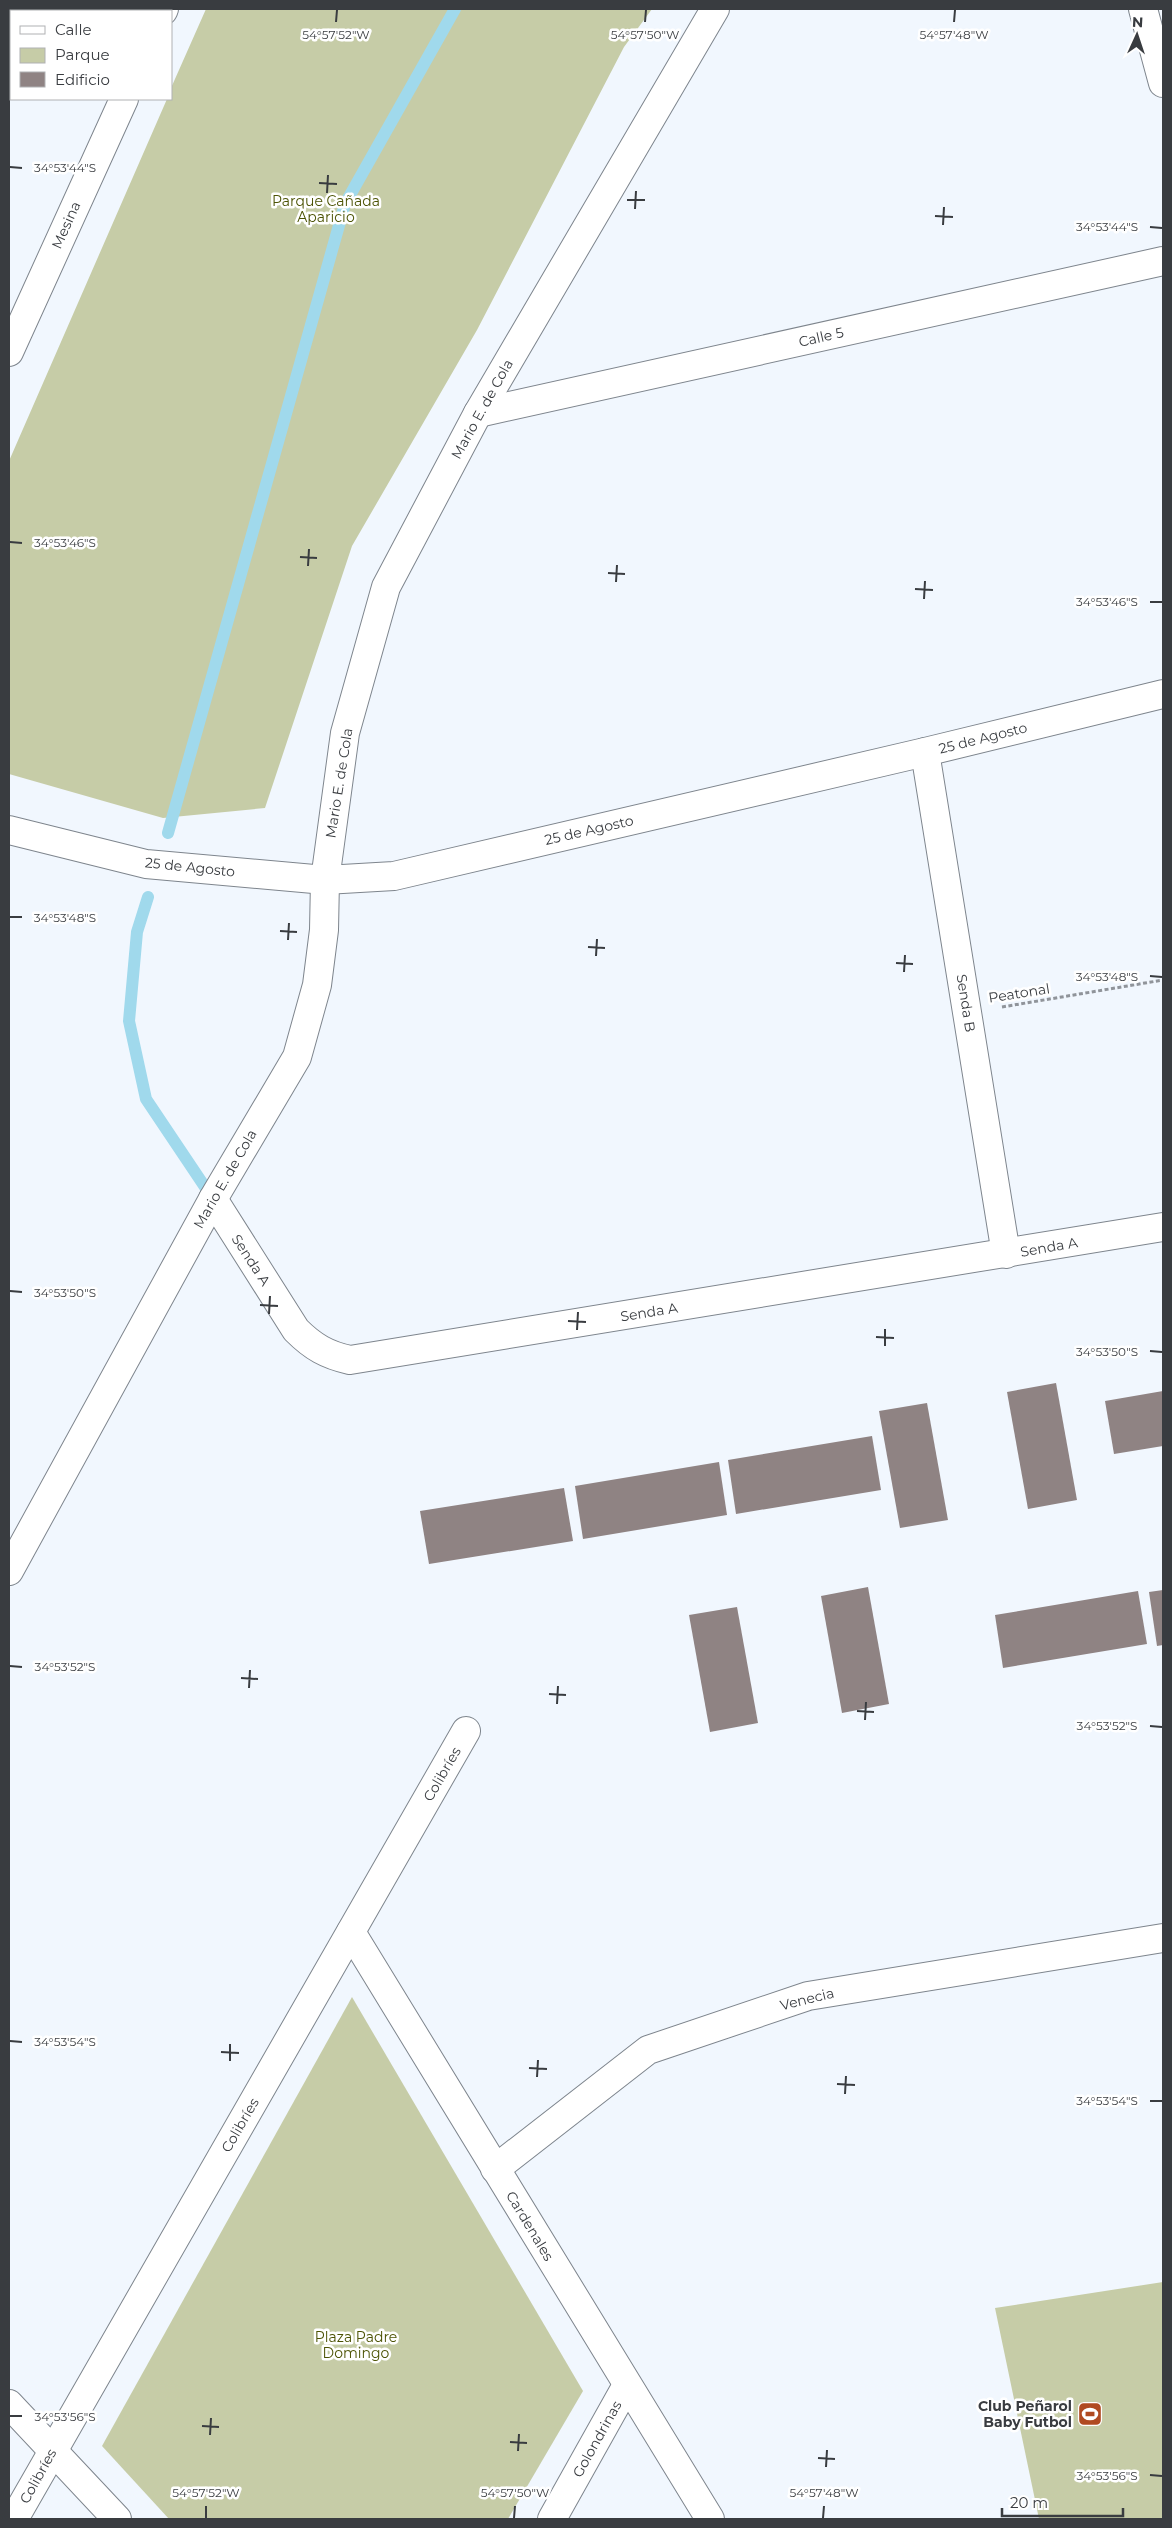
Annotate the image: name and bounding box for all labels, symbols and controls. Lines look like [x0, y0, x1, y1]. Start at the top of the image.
legend [10, 10, 172, 100]
north arrow [1112, 10, 1162, 60]
text: N [1132, 13, 1144, 31]
text: Calle [55, 20, 92, 39]
text: 54°57'52"W [302, 27, 370, 42]
text: 54°57'50"W [611, 27, 679, 42]
text: 54°57'48"W [919, 27, 989, 42]
text: Parque [55, 45, 110, 64]
text: Edificio [55, 70, 110, 89]
text: 34°53'44"S [34, 160, 96, 175]
park label: Parque Cañada Aparicio [272, 192, 380, 226]
street label: Mesina [48, 198, 84, 252]
text: 34°53'44"S [1076, 219, 1138, 234]
street label: Calle 5 [797, 323, 845, 351]
street label: Mario E. de Cola [447, 356, 517, 462]
text: 34°53'46"S [34, 535, 96, 550]
text: 34°53'46"S [1076, 594, 1138, 609]
street label: 25 de Agosto [937, 718, 1029, 758]
street label: Mario E. de Cola [321, 727, 357, 839]
street label: 25 de Agosto [543, 811, 635, 849]
street label: 25 de Agosto [144, 853, 236, 881]
text: 34°53'48"S [34, 910, 96, 925]
text: 34°53'48"S [1076, 969, 1138, 984]
street label: Senda B [953, 973, 979, 1033]
street label: Peatonal [987, 979, 1051, 1007]
street label: Mario E. de Cola [189, 1126, 261, 1232]
street label: Senda A [228, 1231, 275, 1290]
street label: Senda A [1019, 1233, 1080, 1261]
text: 34°53'50"S [34, 1285, 96, 1300]
street label: Senda A [619, 1298, 680, 1325]
text: 34°53'50"S [1076, 1344, 1138, 1359]
text: 34°53'52"S [35, 1659, 95, 1674]
text: 34°53'52"S [1077, 1718, 1137, 1733]
street label: Colibríes [419, 1743, 465, 1804]
street label: Venecia [778, 1984, 836, 2014]
text: 34°53'54"S [34, 2034, 96, 2049]
text: 34°53'54"S [1076, 2093, 1138, 2108]
street label: Colibríes [217, 2094, 263, 2155]
street label: Cardenales [502, 2188, 558, 2264]
park label: Plaza Padre Domingo [315, 2328, 397, 2362]
street label: Golondrinas [569, 2397, 626, 2481]
place label: Club Peñarol Baby Futbol [978, 2397, 1072, 2431]
sports icon: Club Peñarol Baby Futbol [1077, 2401, 1103, 2427]
text: 34°53'56"S [34, 2409, 96, 2424]
street label: Colibríes [16, 2445, 60, 2507]
text: 34°53'56"S [1076, 2468, 1138, 2483]
text: 54°57'52"W [172, 2485, 240, 2500]
text: 54°57'50"W [481, 2485, 549, 2500]
text: 54°57'48"W [789, 2485, 859, 2500]
scale bar [1002, 2486, 1123, 2518]
text: 20 m [1010, 2493, 1048, 2512]

